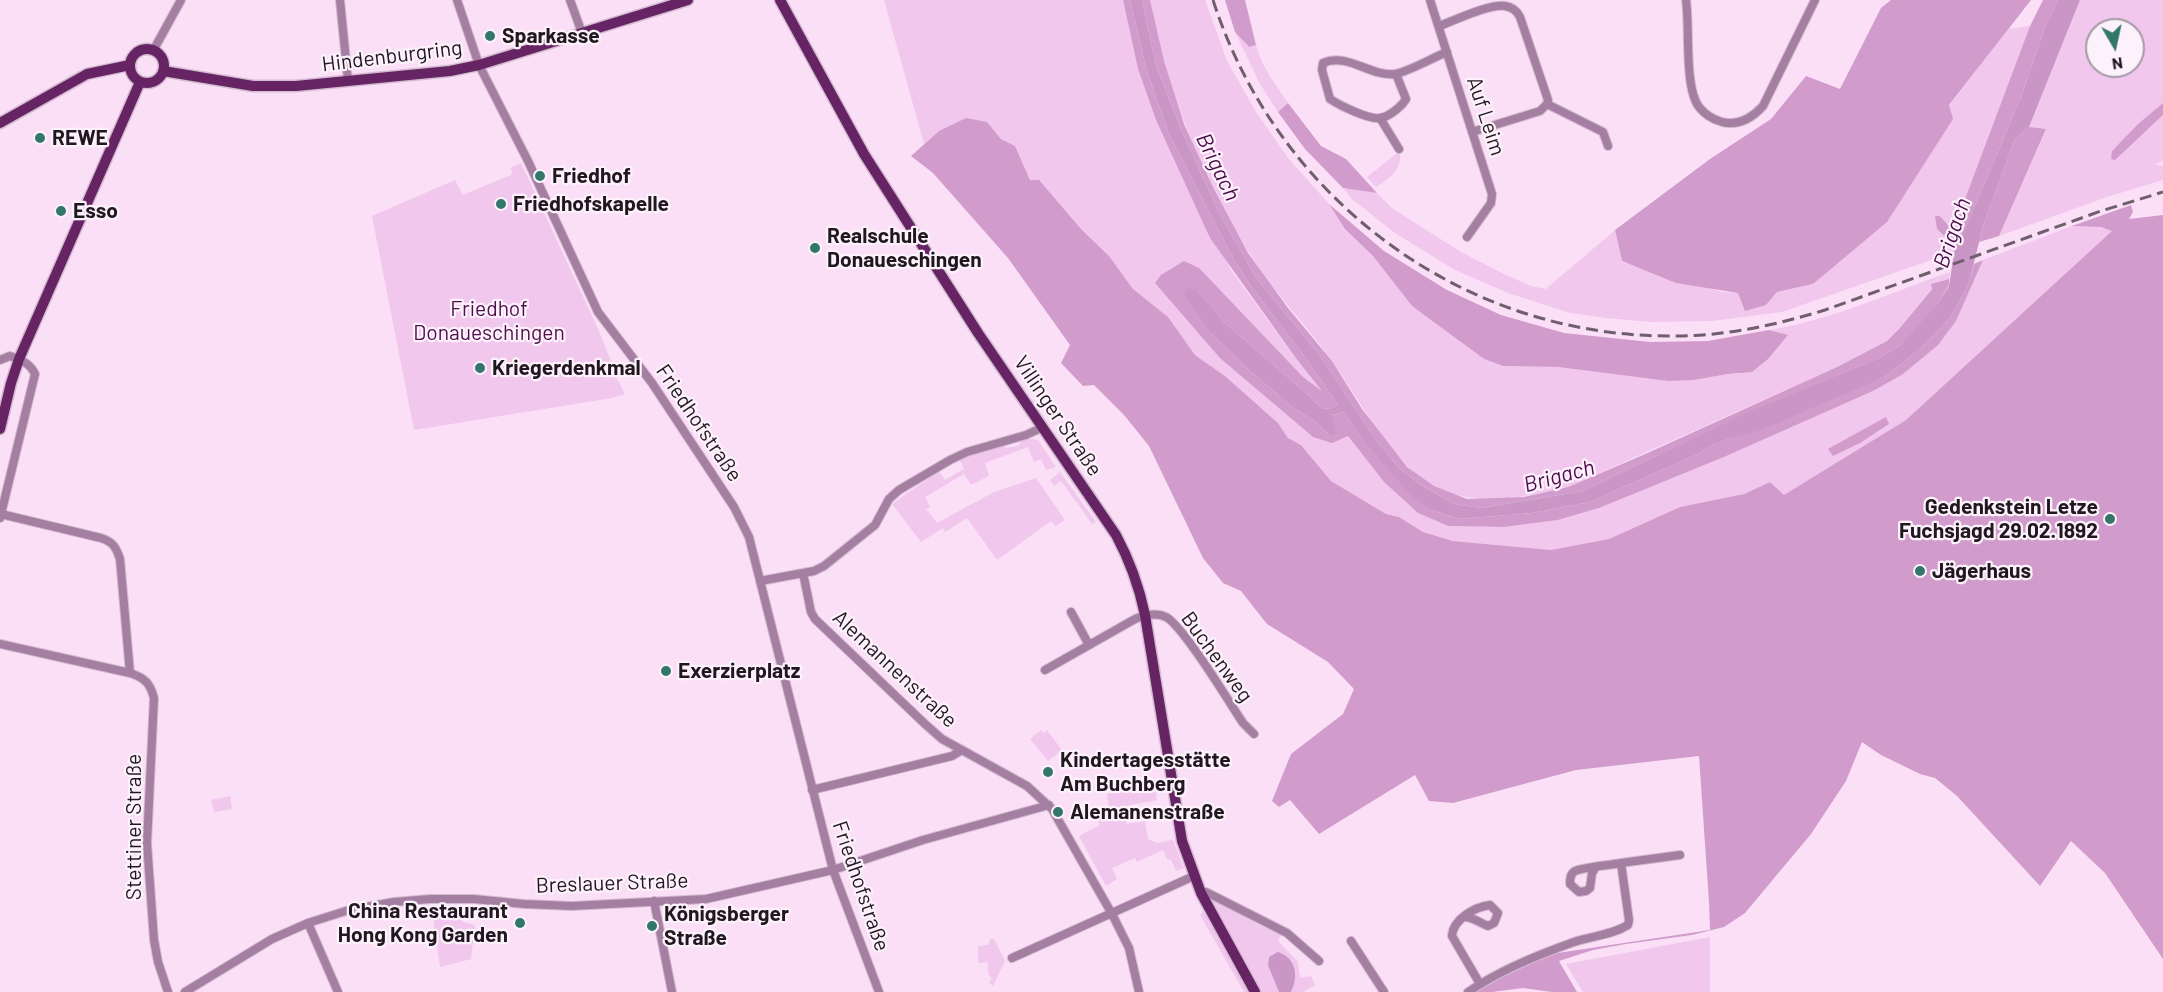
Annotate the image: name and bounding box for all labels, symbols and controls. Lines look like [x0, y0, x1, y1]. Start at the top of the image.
north arrow [2085, 18, 2145, 78]
place label: Sparkasse [502, 23, 600, 49]
marker: Sparkasse [483, 29, 497, 43]
street label: Hindenburgring [320, 35, 464, 77]
text: N [2111, 54, 2124, 75]
street label: Auf Leim [1461, 73, 1511, 159]
place label: REWE [52, 125, 108, 151]
water label: Brigach [1190, 129, 1246, 205]
marker: REWE [33, 131, 47, 145]
place label: Friedhof [552, 163, 631, 189]
marker: Friedhof [533, 169, 547, 183]
place label: Friedhofskapelle [513, 191, 669, 217]
water label: Brigach [1928, 195, 1976, 271]
marker: Friedhofskapelle [494, 197, 508, 211]
place label: Esso [73, 198, 118, 224]
marker: Esso [54, 204, 68, 218]
place label: Realschule Donaueschingen [827, 223, 982, 273]
marker: Realschule Donaueschingen [808, 241, 822, 255]
park label: Friedhof Donaueschingen [413, 296, 565, 346]
street label: Villinger Straße [1009, 351, 1107, 481]
place label: Kriegerdenkmal [492, 355, 641, 381]
street label: Friedhofstraße [651, 360, 747, 486]
marker: Kriegerdenkmal [473, 361, 487, 375]
water label: Brigach [1521, 454, 1597, 498]
place label: Gedenkstein Letze Fuchsjagd 29.02.1892 [1899, 494, 2098, 544]
marker: Gedenkstein Letze Fuchsjagd 29.02.1892 [2103, 512, 2117, 526]
place label: Jägerhaus [1932, 558, 2031, 584]
marker: Jägerhaus [1913, 564, 1927, 578]
street label: Alemannenstraße [828, 605, 962, 733]
street label: Buchenweg [1176, 607, 1258, 707]
place label: Exerzierplatz [678, 658, 801, 684]
marker: Exerzierplatz [659, 664, 673, 678]
place label: Kindertagesstätte Am Buchberg [1060, 747, 1231, 797]
street label: Stettiner Straße [121, 754, 147, 900]
marker: Kindertagesstätte Am Buchberg [1041, 765, 1055, 779]
place label: Alemanenstraße [1070, 799, 1225, 825]
marker: Alemanenstraße [1051, 805, 1065, 819]
street label: Friedhofstraße [827, 818, 895, 954]
street label: Breslauer Straße [535, 868, 689, 898]
place label: China Restaurant Hong Kong Garden [338, 898, 508, 948]
place label: Königsberger Straße [664, 901, 789, 951]
marker: China Restaurant Hong Kong Garden [513, 916, 527, 930]
marker: Königsberger Straße [645, 919, 659, 933]

